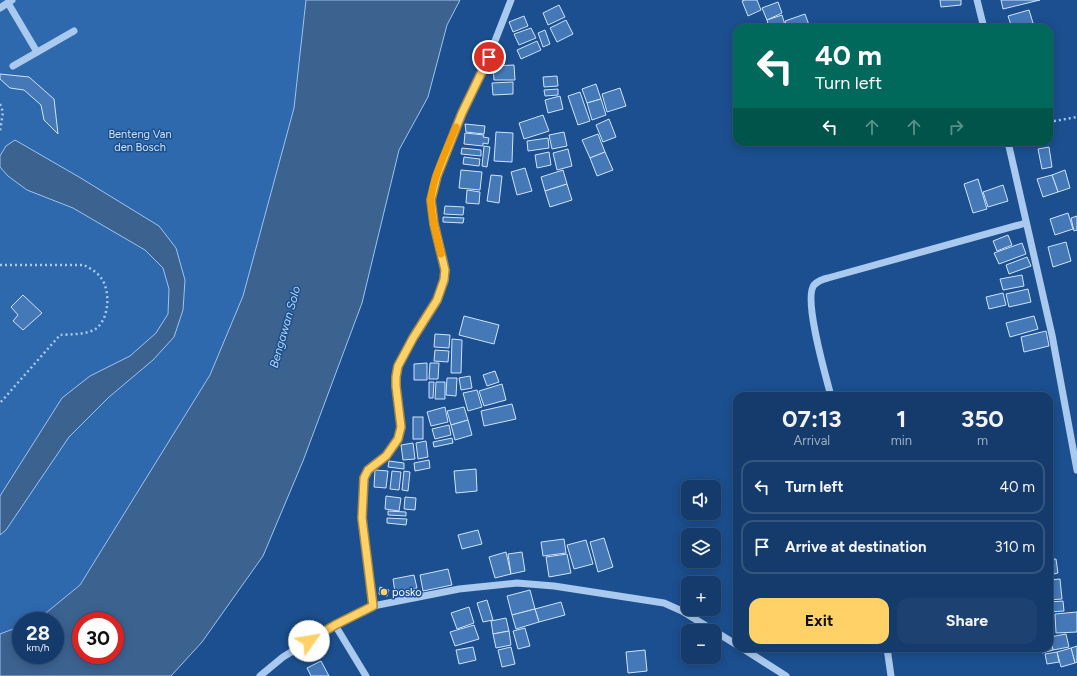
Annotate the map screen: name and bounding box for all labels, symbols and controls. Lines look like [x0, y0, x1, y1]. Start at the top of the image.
text: 40 m [815, 38, 882, 72]
pin [472, 40, 506, 74]
icon: left [749, 40, 801, 92]
icon: arrive [478, 46, 500, 68]
text: Turn left [815, 72, 882, 94]
icon: left [819, 116, 841, 138]
icon: ahead [861, 116, 883, 138]
icon: ahead [903, 116, 925, 138]
icon: right [945, 116, 967, 138]
park label: Benteng Van den Bosch [108, 128, 172, 154]
water label: Bengawan Solo [267, 284, 303, 370]
text: 07:13 [782, 404, 842, 433]
text: 1 [896, 404, 906, 433]
text: 350 [961, 404, 1004, 433]
text: Arrival [793, 433, 830, 448]
text: min [891, 433, 912, 448]
text: m [977, 433, 988, 448]
icon: left [751, 476, 773, 498]
text: Turn left [785, 478, 843, 496]
text: 40 m [1000, 478, 1035, 496]
map controls [681, 480, 721, 664]
button: sound [681, 480, 721, 520]
button: layers [681, 528, 721, 568]
icon: arrive [751, 536, 773, 558]
text: Arrive at destination [785, 538, 926, 556]
text: 310 m [995, 538, 1035, 556]
button: + [681, 576, 721, 616]
place label: posko [392, 586, 422, 599]
marker: posko [379, 587, 389, 597]
button: Exit [749, 598, 889, 644]
button: Share [897, 598, 1037, 644]
speed limit sign: 30 [72, 612, 124, 664]
position arrow [288, 620, 330, 662]
text: 28 [26, 621, 50, 645]
button: − [681, 624, 721, 664]
text: km/h [27, 641, 49, 654]

